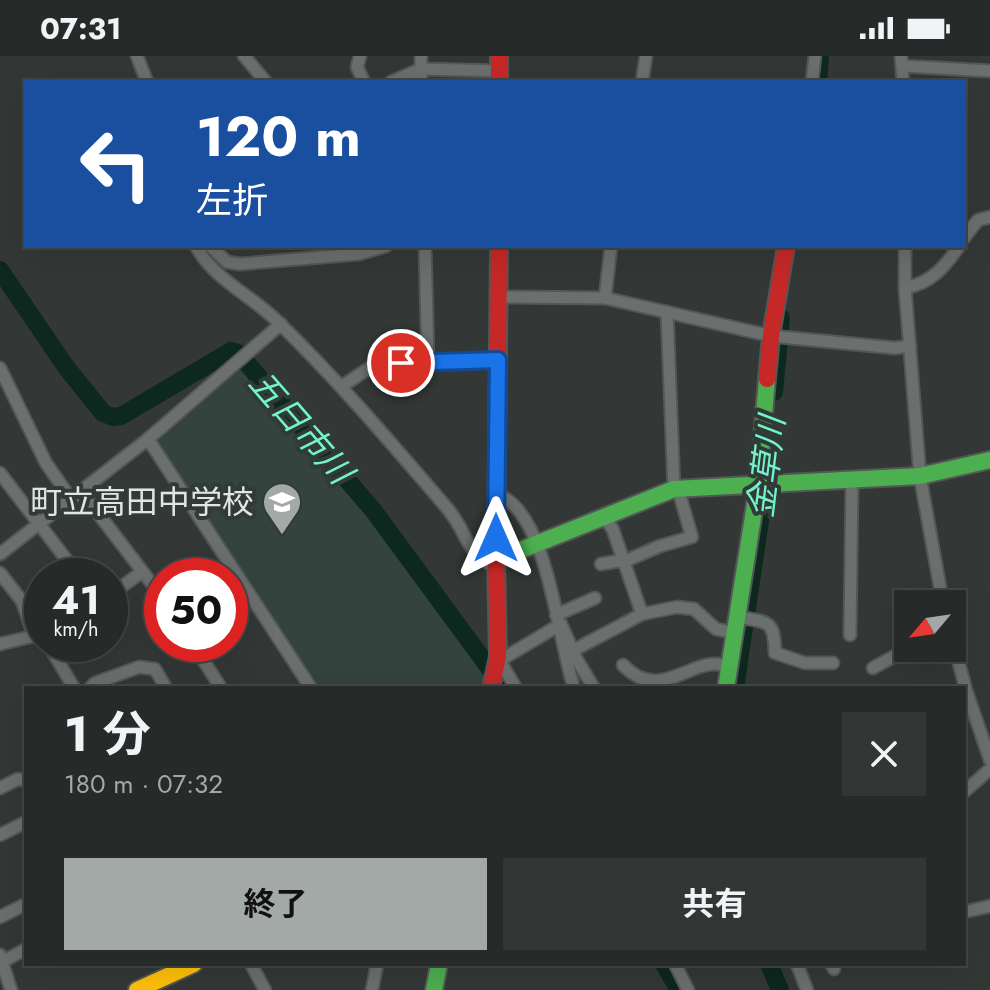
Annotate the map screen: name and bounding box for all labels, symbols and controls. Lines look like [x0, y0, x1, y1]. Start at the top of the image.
text: 07:31 [40, 7, 122, 50]
text: 120 m [196, 96, 361, 177]
icon: left [64, 112, 168, 216]
text: 左折 [196, 174, 268, 226]
pin [367, 329, 435, 397]
icon: arrive [379, 341, 423, 385]
water label: 五日市川 [238, 360, 366, 497]
water label: 金草川 [736, 410, 797, 521]
place label: 町立高田中学校 [30, 479, 254, 525]
school or university icon: 町立高田中学校 [261, 481, 303, 536]
position arrow [454, 496, 538, 580]
speed limit sign: 50 [144, 558, 248, 662]
text: 41 [52, 571, 100, 629]
north arrow [894, 590, 966, 662]
map controls [894, 590, 966, 662]
text: km/h [53, 615, 99, 644]
text: 1 分 [64, 700, 151, 769]
button: close [842, 712, 926, 796]
text: 180 m · 07:32 [64, 765, 223, 803]
button: 終了 [64, 858, 487, 950]
button: 共有 [503, 858, 926, 950]

